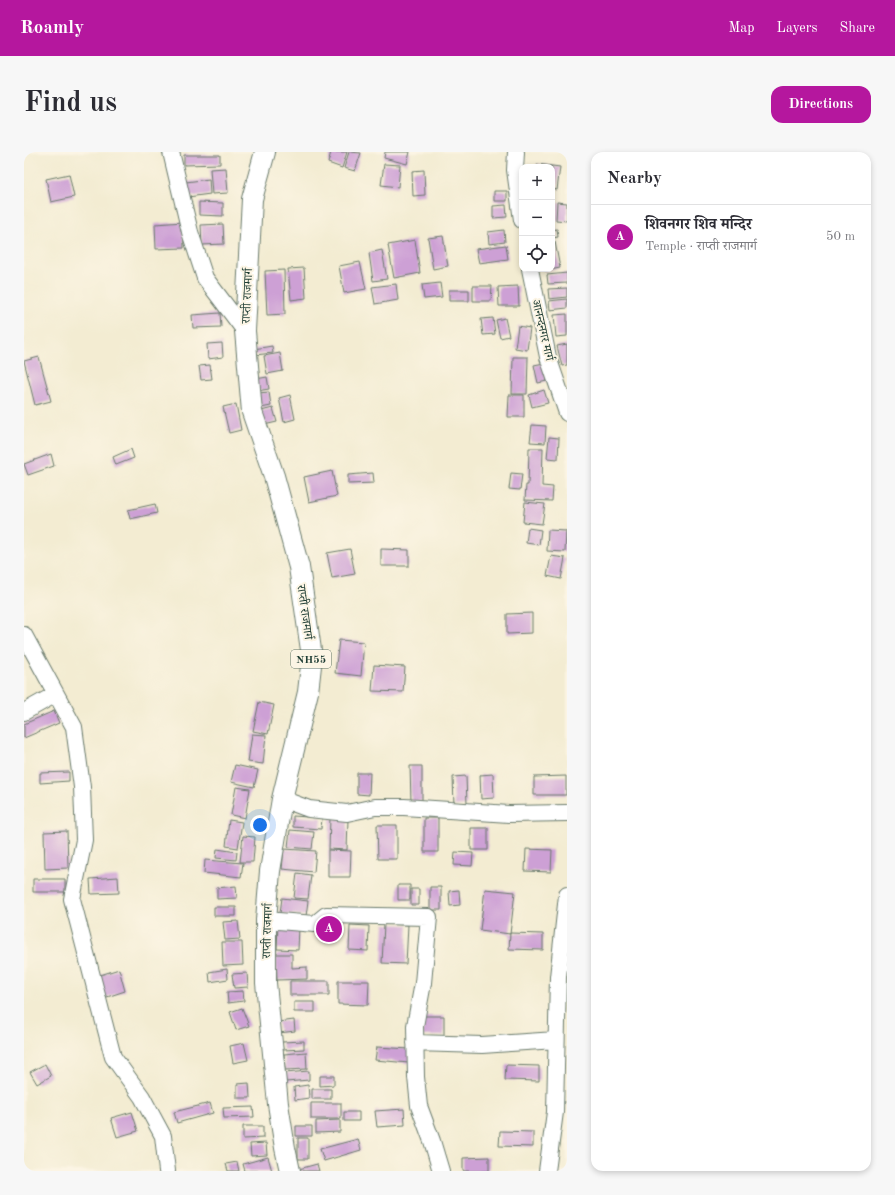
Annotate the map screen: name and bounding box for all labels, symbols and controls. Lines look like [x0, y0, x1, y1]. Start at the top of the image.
text: Roamly [20, 19, 84, 38]
text: Map [729, 21, 755, 35]
text: Layers [777, 21, 818, 35]
text: Share [840, 21, 875, 35]
button: Directions [771, 86, 871, 123]
text: Find us [24, 90, 117, 118]
map controls [519, 164, 555, 272]
button: + [519, 164, 555, 200]
text: Nearby [607, 170, 662, 187]
button: − [519, 200, 555, 236]
text: शिवनगर शिव मन्दिर [645, 218, 752, 233]
text: A [615, 230, 625, 243]
text: 50 m [826, 230, 855, 243]
button: locate [519, 236, 555, 272]
text: Temple · राप्ती राजमार्ग [645, 240, 757, 253]
street label: राप्ती राजमार्ग [238, 267, 255, 325]
street label: आनन्दनगर मार्ग [529, 298, 557, 363]
street label: राप्ती राजमार्ग [294, 583, 317, 641]
road number: NH55 [291, 650, 331, 668]
your location [250, 815, 270, 835]
street label: राप्ती राजमार्ग [258, 902, 275, 960]
pin: A [316, 914, 342, 944]

